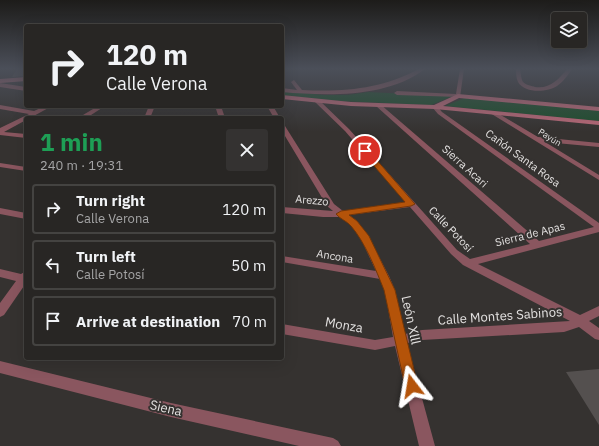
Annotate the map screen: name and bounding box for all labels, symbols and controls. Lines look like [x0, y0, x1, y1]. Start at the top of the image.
map controls [551, 12, 587, 48]
button: layers [551, 12, 587, 48]
text: 120 m [106, 36, 188, 73]
icon: right [40, 40, 92, 92]
text: Calle Verona [106, 72, 207, 95]
text: 1 min [40, 126, 103, 158]
street label: Cañón Santa Rosa [483, 126, 563, 190]
street label: Payún [537, 126, 563, 148]
button: close [226, 129, 268, 171]
pin [348, 134, 382, 168]
icon: arrive [354, 140, 376, 162]
street label: Sierra Acari [439, 142, 491, 190]
text: 240 m · 19:31 [40, 157, 123, 174]
text: Turn right [76, 191, 145, 210]
street label: Arezzo [295, 192, 329, 208]
icon: right [42, 198, 64, 220]
text: 120 m [222, 200, 266, 219]
street label: Calle Potosí [426, 203, 476, 255]
text: Calle Verona [76, 210, 149, 227]
street label: Sierra de Apas [494, 219, 566, 249]
street label: Ancona [316, 246, 355, 266]
text: Turn left [76, 247, 136, 266]
icon: left [42, 254, 64, 276]
text: 50 m [231, 256, 266, 275]
text: Calle Potosí [76, 266, 145, 283]
street label: León Xlll [398, 294, 425, 347]
street label: Calle Montes Sabinos [437, 303, 563, 329]
icon: arrive [42, 310, 64, 332]
text: Arrive at destination [76, 312, 220, 331]
text: 70 m [232, 312, 267, 331]
street label: Monza [324, 313, 364, 337]
position arrow [391, 365, 433, 407]
street label: Siena [148, 396, 184, 420]

